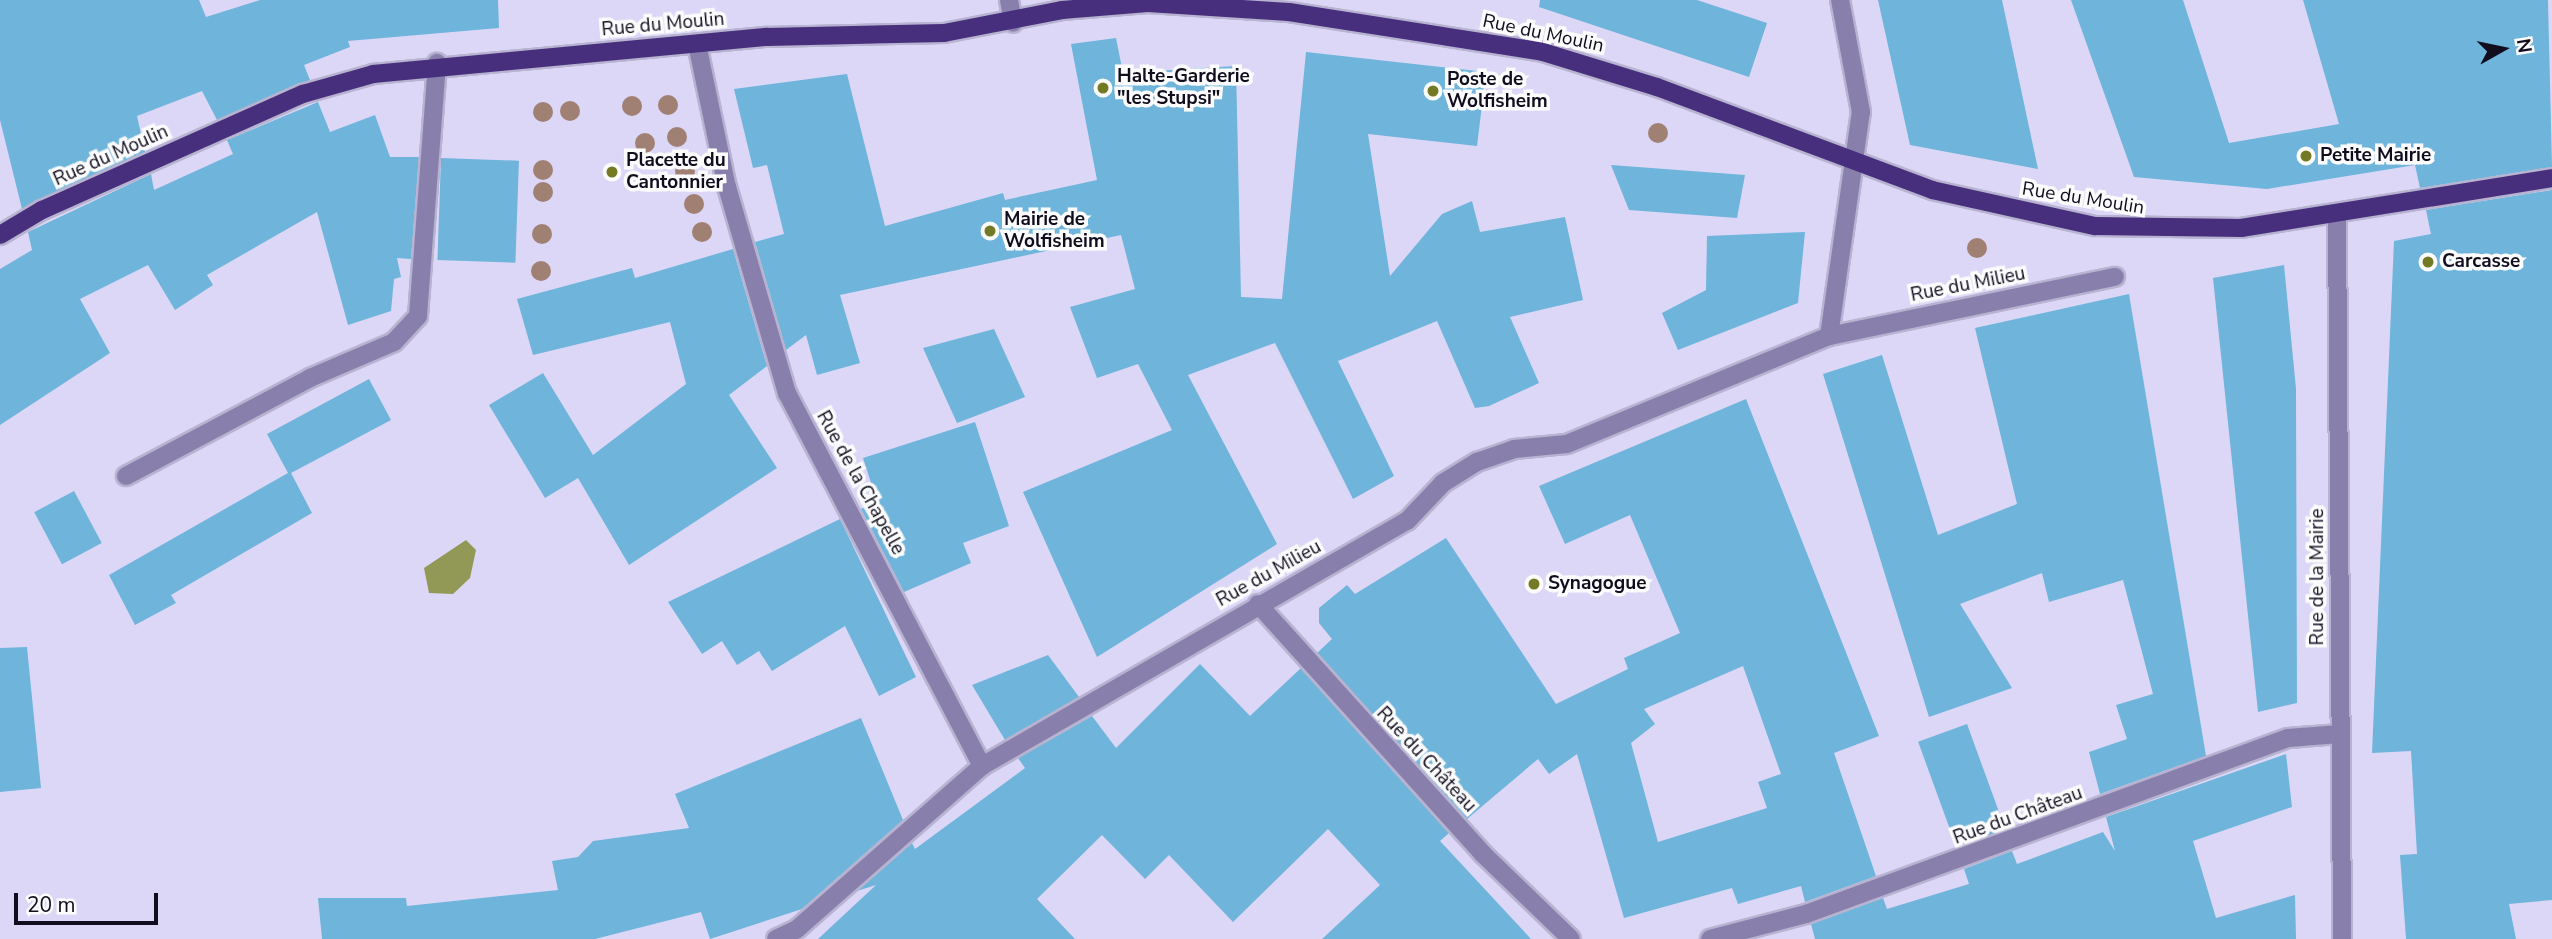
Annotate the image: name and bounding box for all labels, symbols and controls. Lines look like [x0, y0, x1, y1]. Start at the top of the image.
street label: Rue du Moulin [601, 8, 725, 42]
street label: Rue du Moulin [1480, 10, 1606, 58]
north arrow [2468, 14, 2538, 84]
text: N [2510, 37, 2538, 55]
place label: Halte-Garderie "les Stupsi" [1117, 66, 1250, 110]
place label: Poste de Wolfisheim [1447, 69, 1548, 113]
marker: Halte-Garderie "les Stupsi" [1095, 80, 1111, 96]
marker: Poste de Wolfisheim [1425, 83, 1441, 99]
street label: Rue du Moulin [50, 121, 172, 191]
place label: Petite Mairie [2320, 145, 2431, 167]
marker: Petite Mairie [2298, 148, 2314, 164]
place label: Placette du Cantonnier [626, 150, 726, 194]
marker: Placette du Cantonnier [604, 164, 620, 180]
street label: Rue du Moulin [2020, 178, 2146, 220]
place label: Mairie de Wolfisheim [1004, 209, 1105, 253]
marker: Mairie de Wolfisheim [982, 223, 998, 239]
place label: Carcasse [2442, 251, 2520, 273]
marker: Carcasse [2420, 254, 2436, 270]
street label: Rue du Milieu [1909, 263, 2027, 307]
street label: Rue de la Chapelle [811, 407, 909, 559]
street label: Rue de la Mairie [2307, 508, 2329, 646]
street label: Rue du Milieu [1213, 536, 1325, 612]
place label: Synagogue [1548, 573, 1647, 595]
marker: Synagogue [1526, 576, 1542, 592]
street label: Rue du Château [1371, 702, 1481, 818]
street label: Rue du Château [1950, 782, 2086, 850]
scale bar [18, 880, 161, 924]
text: 20 m [27, 891, 76, 919]

